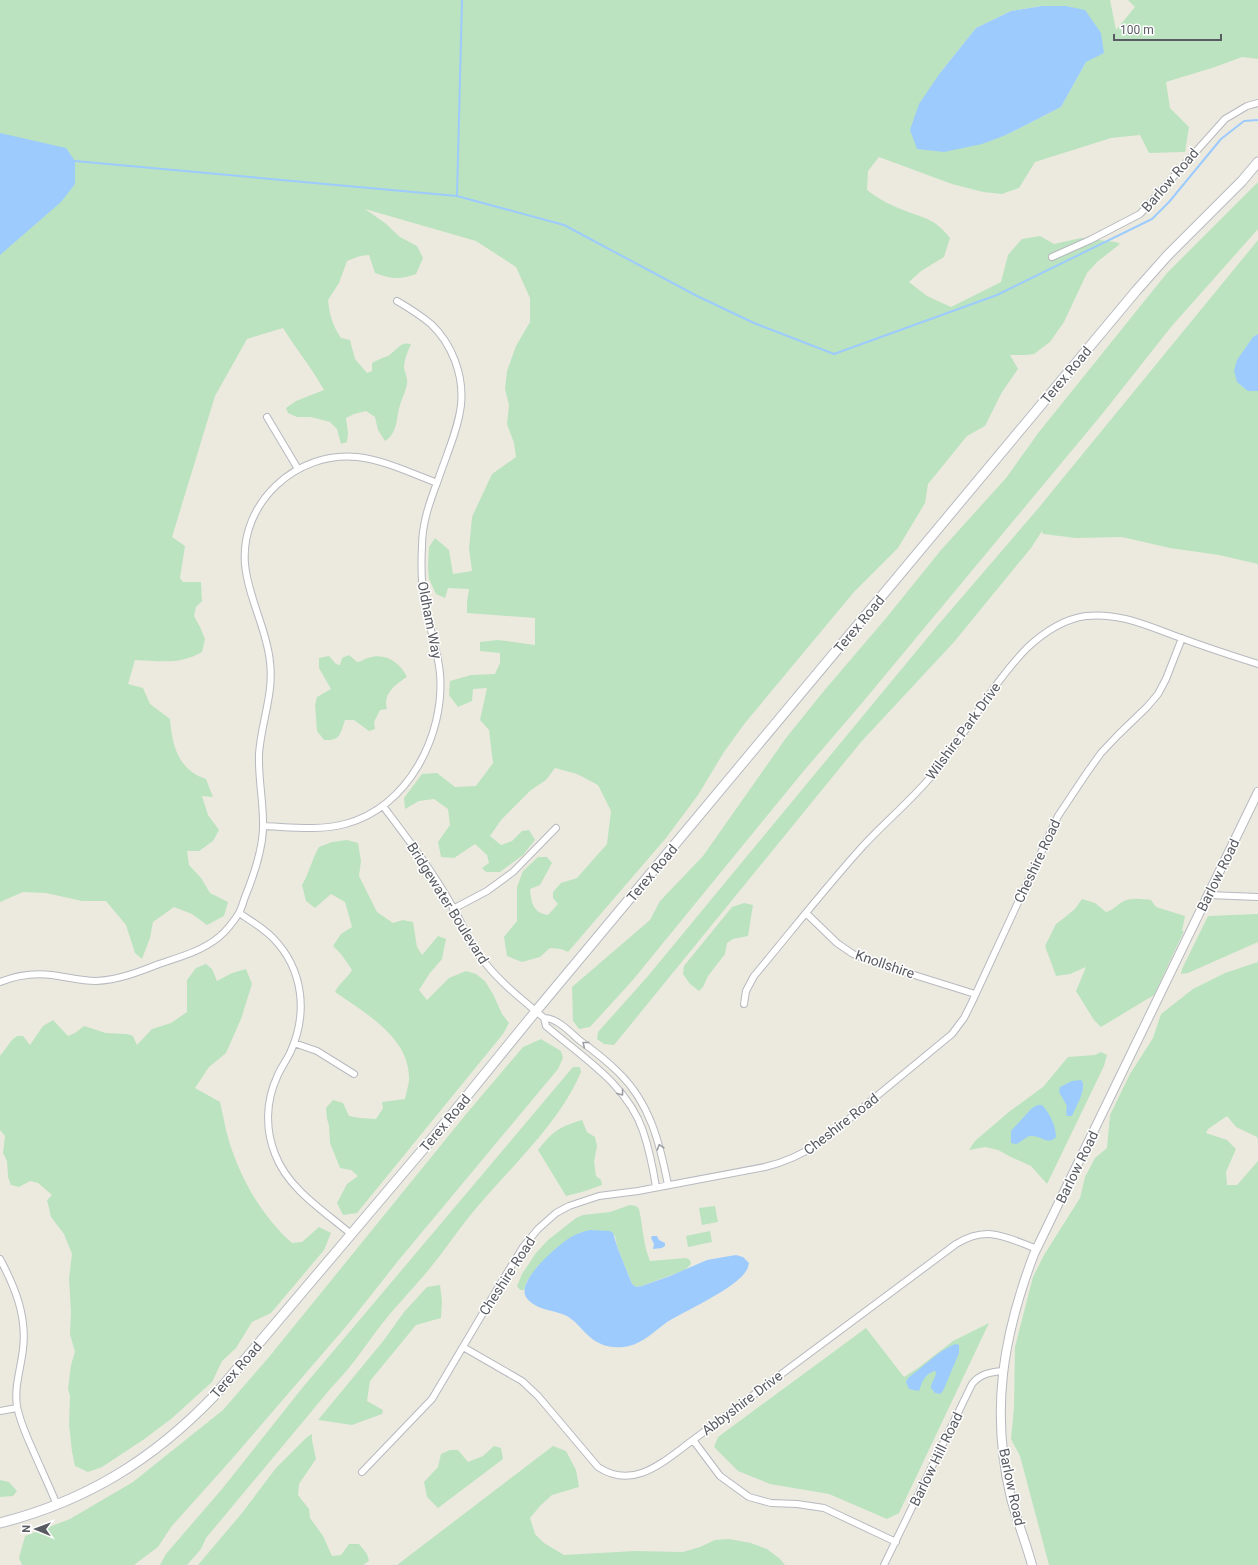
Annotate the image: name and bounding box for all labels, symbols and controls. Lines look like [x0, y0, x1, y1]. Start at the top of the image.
scale bar [1114, 16, 1221, 42]
text: 100 m [1120, 23, 1154, 37]
street label: Barlow Road [1138, 145, 1202, 215]
street label: Terex Road [1037, 343, 1095, 407]
street label: Oldham Way [415, 580, 445, 660]
street label: Terex Road [830, 592, 888, 656]
street label: Wilshire Park Drive [922, 679, 1004, 783]
street label: Cheshire Road [1011, 817, 1063, 905]
street label: Barlow Road [1194, 836, 1242, 914]
street label: Bridgewater Boulevard [404, 839, 492, 967]
street label: Terex Road [623, 841, 681, 905]
street label: Knollshire [853, 946, 917, 982]
one-way arrow [582, 1042, 590, 1049]
one-way arrow [616, 1089, 623, 1096]
street label: Cheshire Road [801, 1090, 881, 1158]
street label: Terex Road [416, 1091, 474, 1155]
street label: Barlow Road [1053, 1128, 1101, 1206]
one-way arrow [656, 1144, 665, 1151]
street label: Cheshire Road [476, 1234, 538, 1318]
street label: Terex Road [207, 1338, 265, 1402]
street label: Abbyshire Drive [699, 1368, 785, 1438]
street label: Barlow Hill Road [906, 1410, 966, 1508]
street label: Barlow Road [996, 1447, 1028, 1527]
north arrow [16, 1509, 56, 1549]
text: N [20, 1525, 33, 1533]

